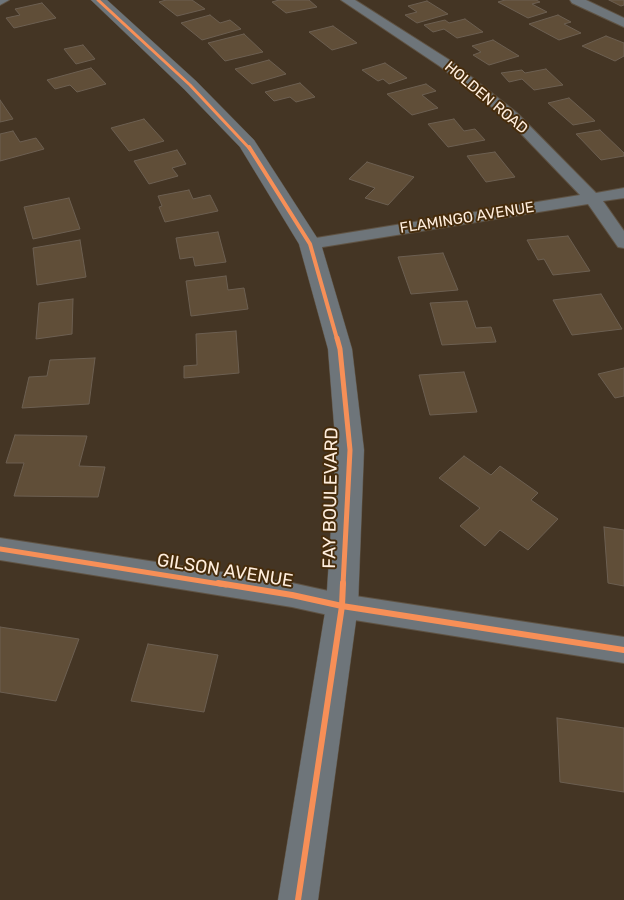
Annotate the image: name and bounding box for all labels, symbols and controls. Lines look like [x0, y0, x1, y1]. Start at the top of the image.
street label: HOLDEN ROAD [441, 58, 531, 138]
street label: FLAMINGO AVENUE [398, 198, 536, 238]
street label: FAY BOULEVARD [319, 427, 343, 569]
street label: GILSON AVENUE [155, 550, 295, 592]

